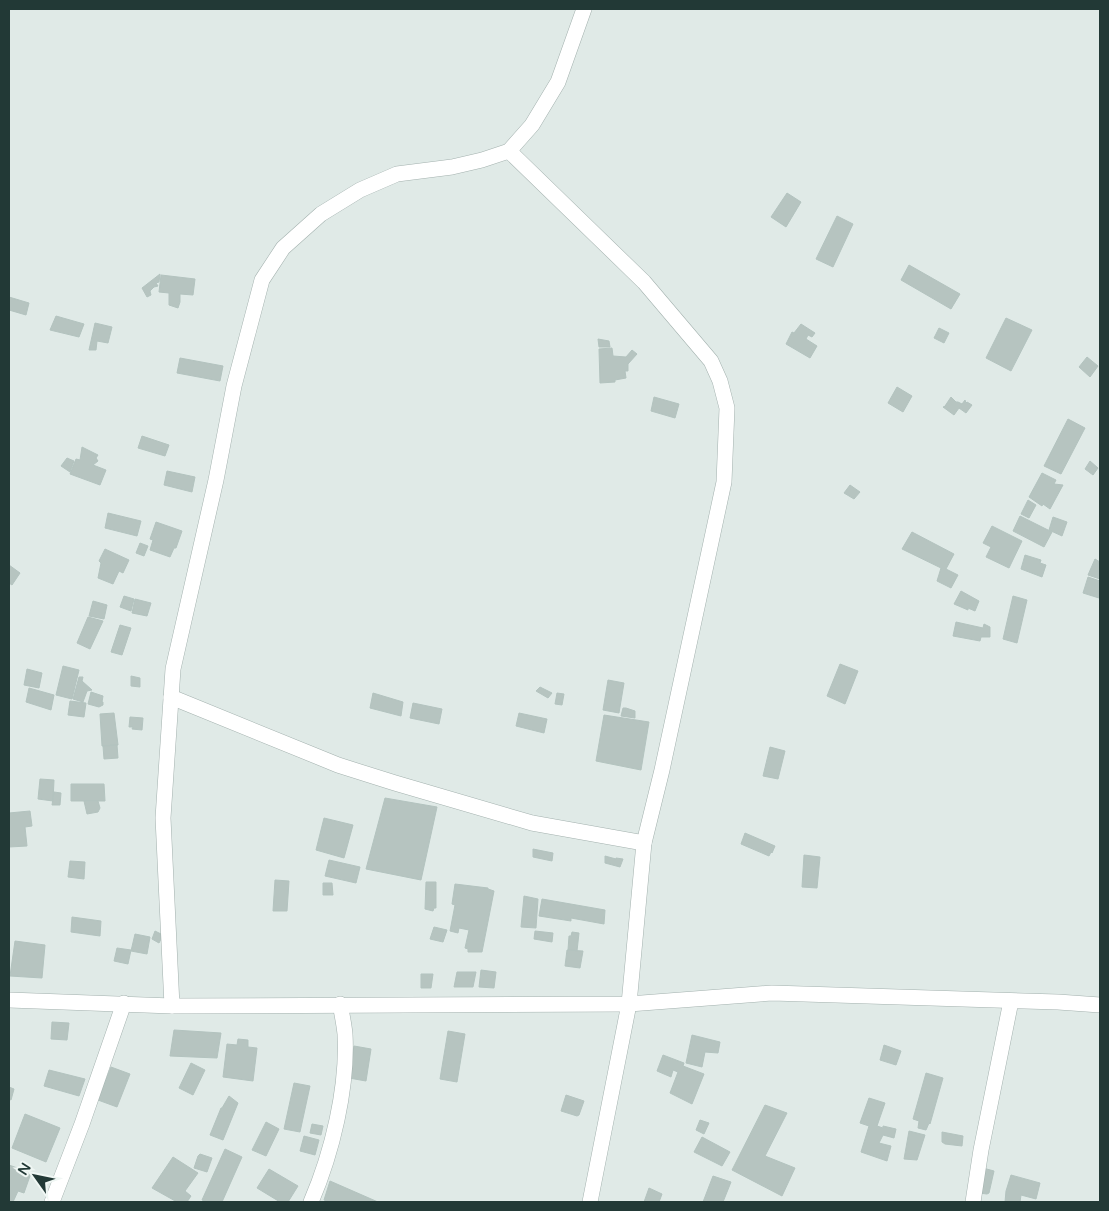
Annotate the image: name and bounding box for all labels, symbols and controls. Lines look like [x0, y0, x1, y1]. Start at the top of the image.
north arrow [10, 1151, 60, 1201]
text: N [14, 1160, 35, 1179]

